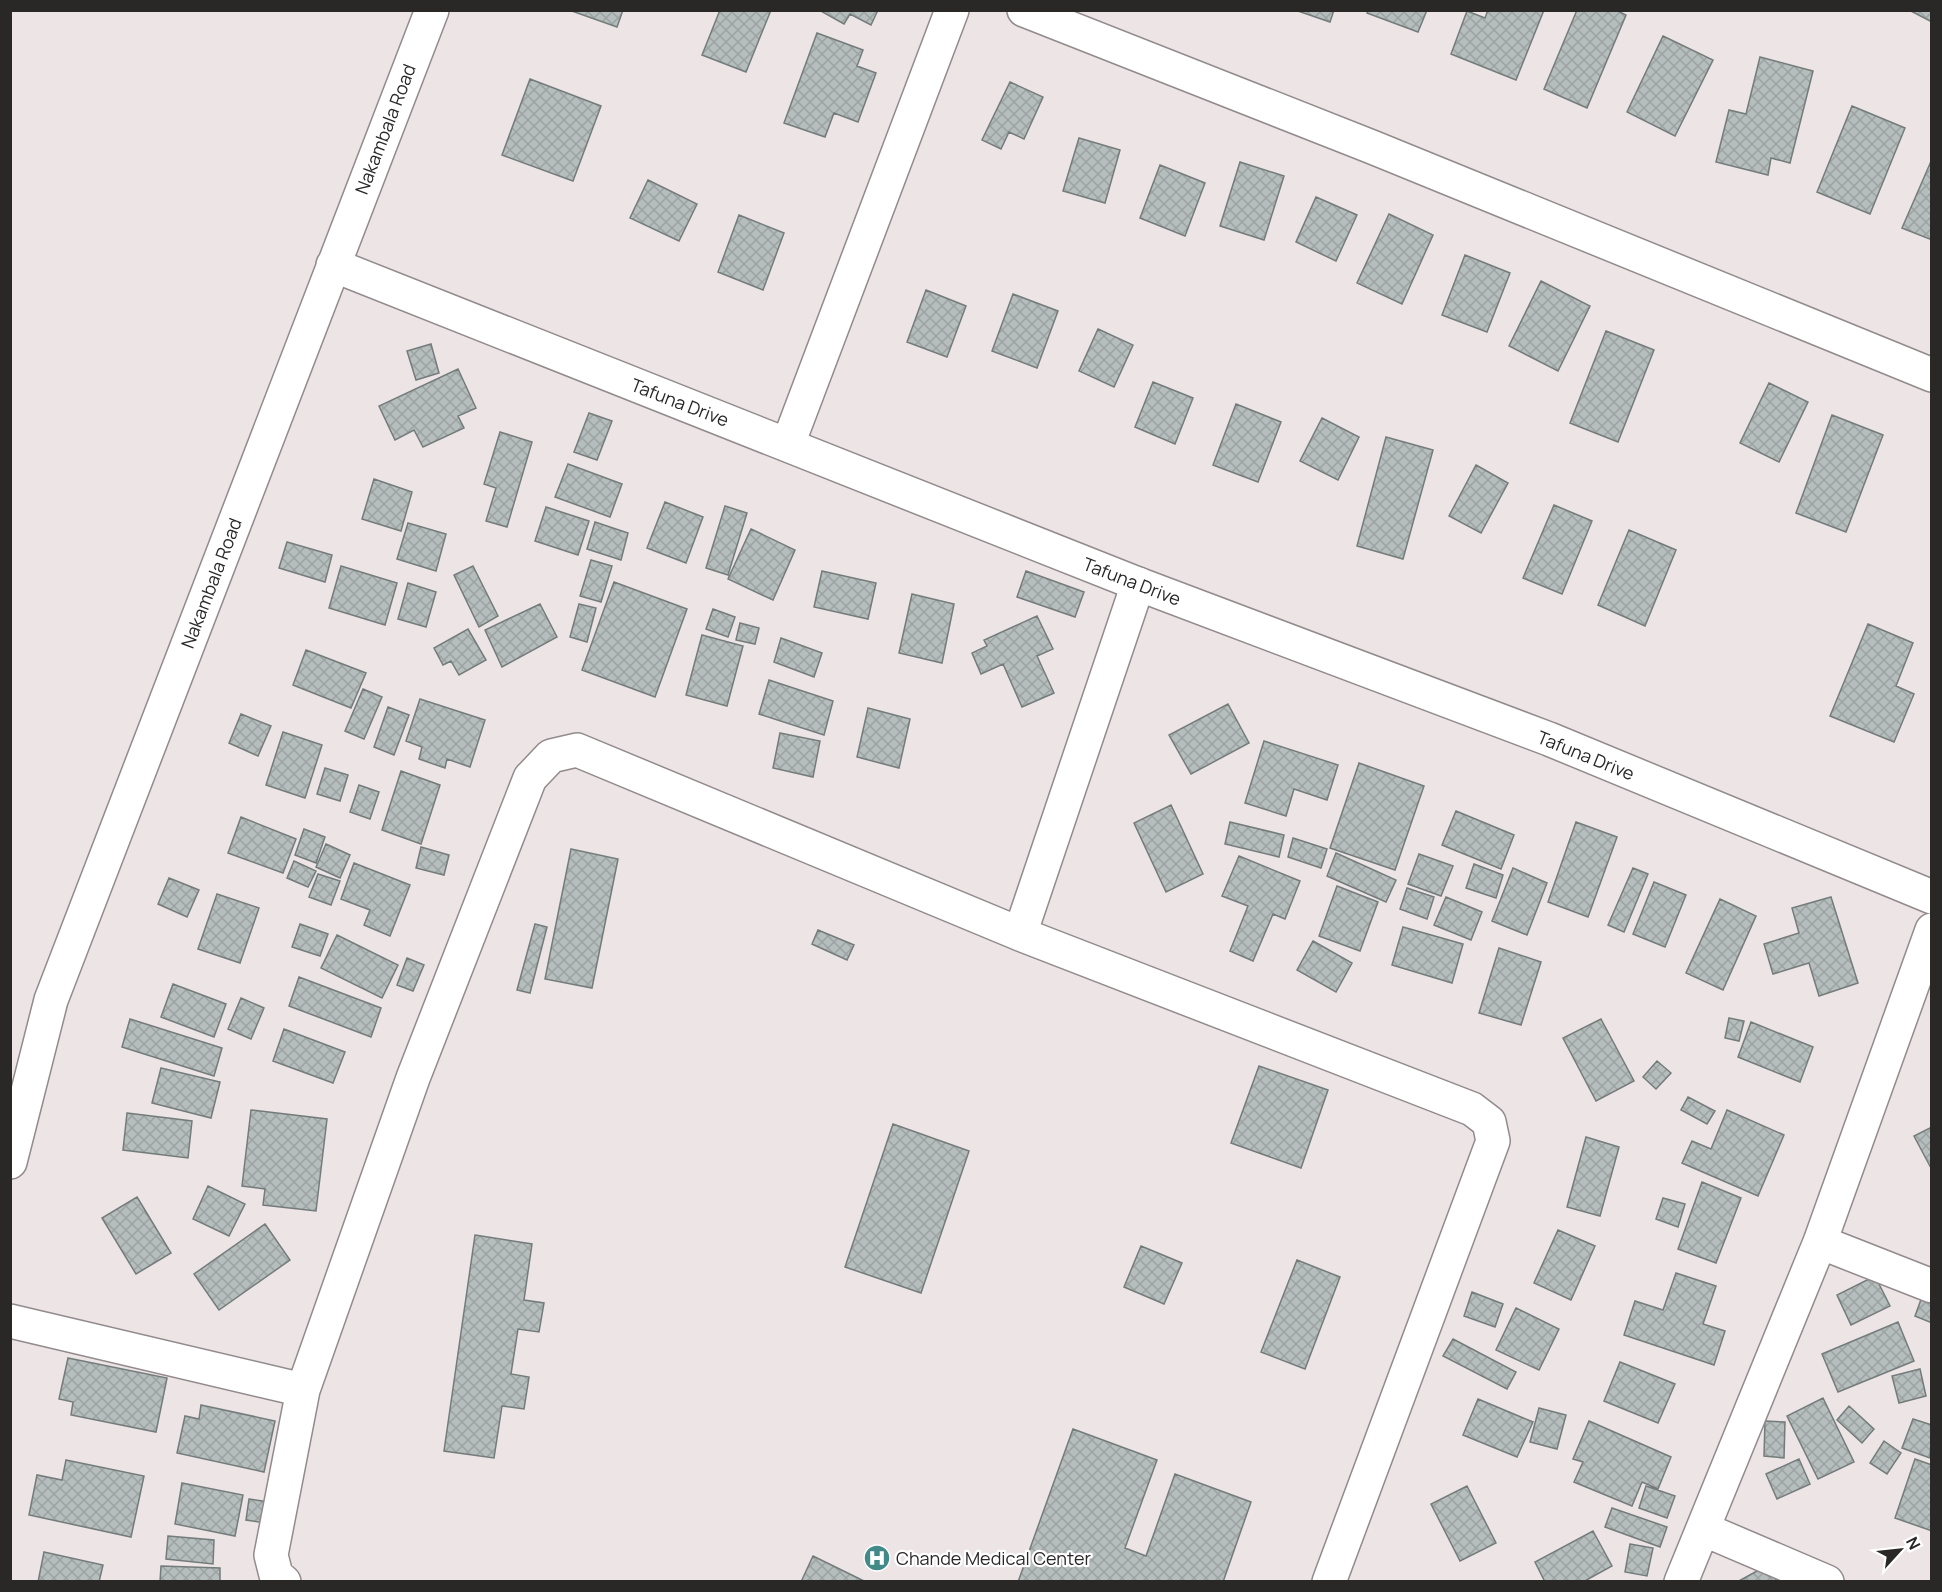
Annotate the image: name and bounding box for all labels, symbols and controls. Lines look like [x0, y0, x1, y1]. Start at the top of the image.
street label: Nakambala Road [349, 60, 421, 198]
street label: Tafuna Drive [628, 372, 732, 432]
street label: Nakambala Road [175, 514, 247, 652]
street label: Tafuna Drive [1080, 551, 1184, 611]
street label: Tafuna Drive [1534, 725, 1638, 785]
north arrow [1870, 1520, 1930, 1580]
text: N [1901, 1533, 1926, 1553]
hospital icon: Chande Medical Center [862, 1543, 892, 1573]
place label: Chande Medical Center [896, 1546, 1091, 1570]

